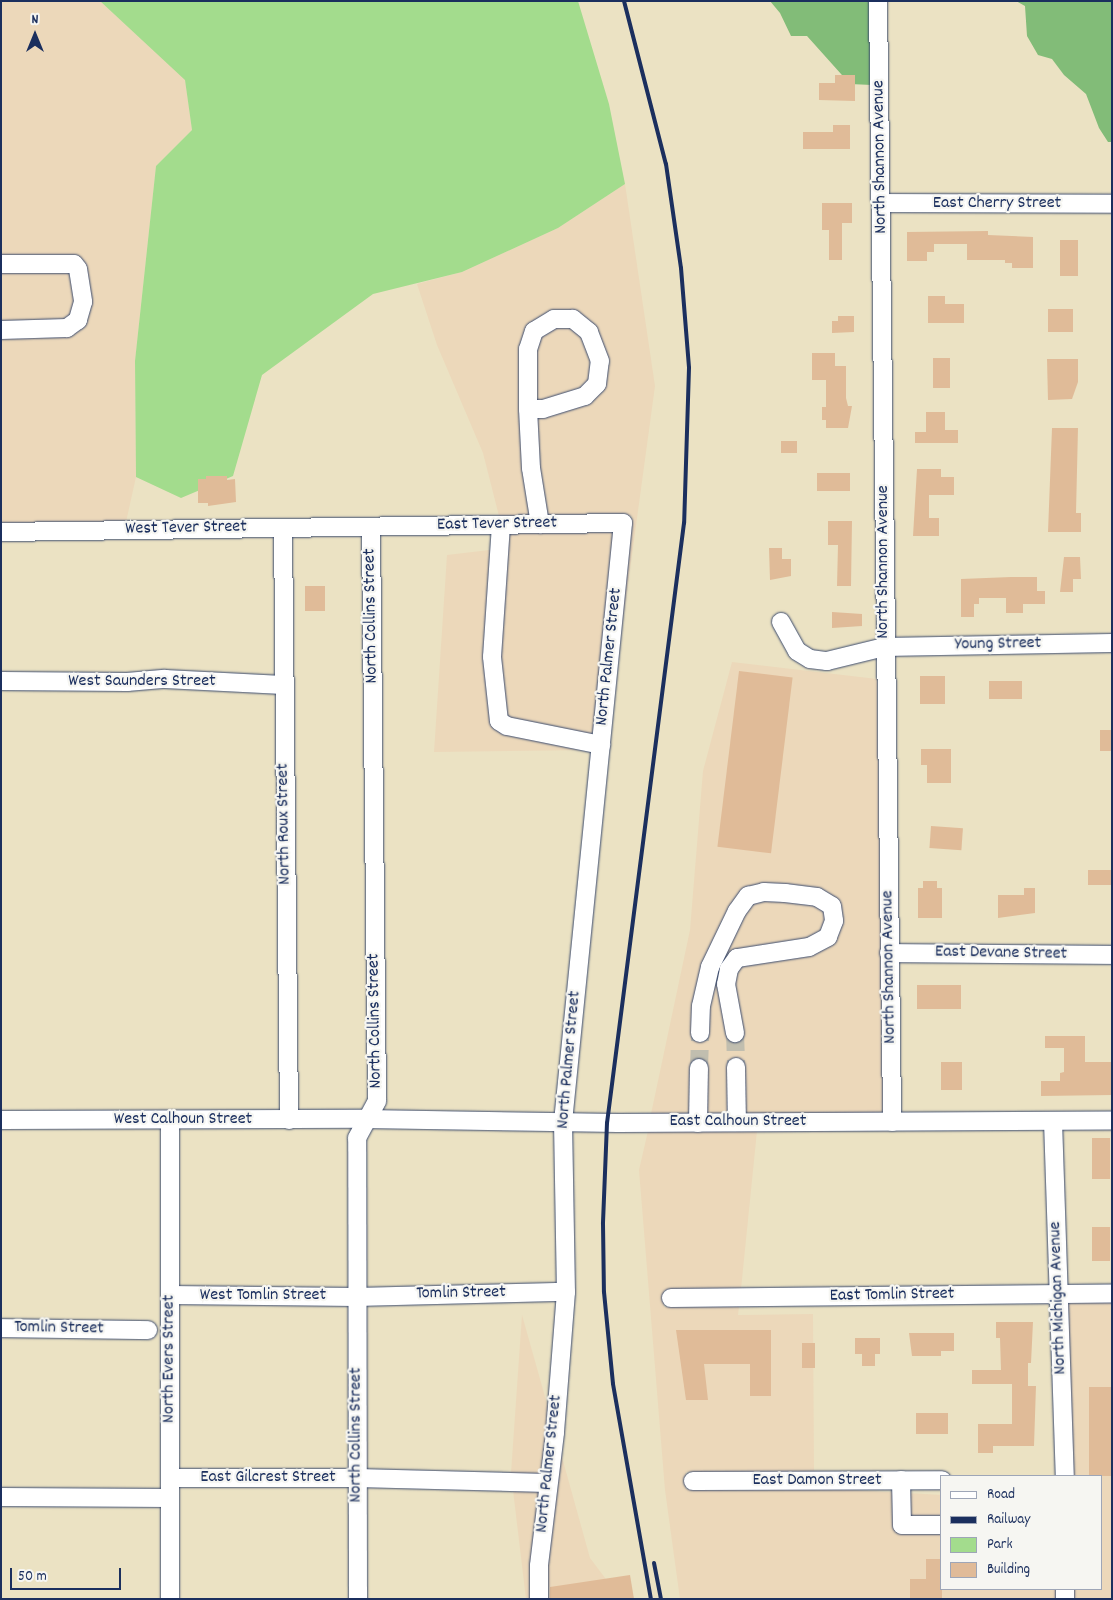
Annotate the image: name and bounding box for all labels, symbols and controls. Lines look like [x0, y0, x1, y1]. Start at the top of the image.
north arrow [10, 10, 60, 60]
text: N [32, 10, 38, 30]
street label: North Shannon Avenue [869, 80, 893, 234]
street label: East Cherry Street [933, 193, 1061, 215]
street label: North Shannon Avenue [873, 485, 895, 639]
street label: East Tever Street [437, 513, 557, 537]
street label: West Tever Street [125, 517, 247, 541]
street label: North Collins Street [360, 548, 384, 684]
street label: North Palmer Street [592, 587, 628, 727]
street label: Young Street [955, 633, 1041, 657]
street label: West Saunders Street [68, 671, 216, 693]
street label: North Roux Street [273, 763, 297, 885]
street label: North Shannon Avenue [878, 890, 902, 1044]
street label: East Devane Street [935, 942, 1067, 966]
street label: North Collins Street [364, 953, 388, 1089]
street label: North Palmer Street [553, 990, 587, 1130]
street label: West Calhoun Street [114, 1109, 252, 1131]
street label: East Calhoun Street [670, 1111, 806, 1133]
street label: North Michigan Avenue [1046, 1221, 1072, 1375]
street label: Tomlin Street [416, 1282, 506, 1306]
street label: East Tomlin Street [829, 1284, 955, 1308]
street label: West Tomlin Street [200, 1285, 326, 1307]
street label: North Evers Street [159, 1295, 181, 1423]
street label: Tomlin Street [14, 1317, 104, 1341]
street label: North Collins Street [346, 1367, 368, 1503]
street label: North Palmer Street [532, 1394, 568, 1534]
street label: East Gilcrest Street [200, 1467, 336, 1489]
street label: East Damon Street [752, 1470, 882, 1492]
legend [940, 1475, 1103, 1590]
text: Road [987, 1484, 1015, 1506]
text: Railway [987, 1509, 1030, 1531]
text: Park [987, 1534, 1013, 1556]
scale bar [12, 1558, 124, 1590]
text: Building [987, 1559, 1030, 1581]
text: 50 m [18, 1566, 47, 1588]

